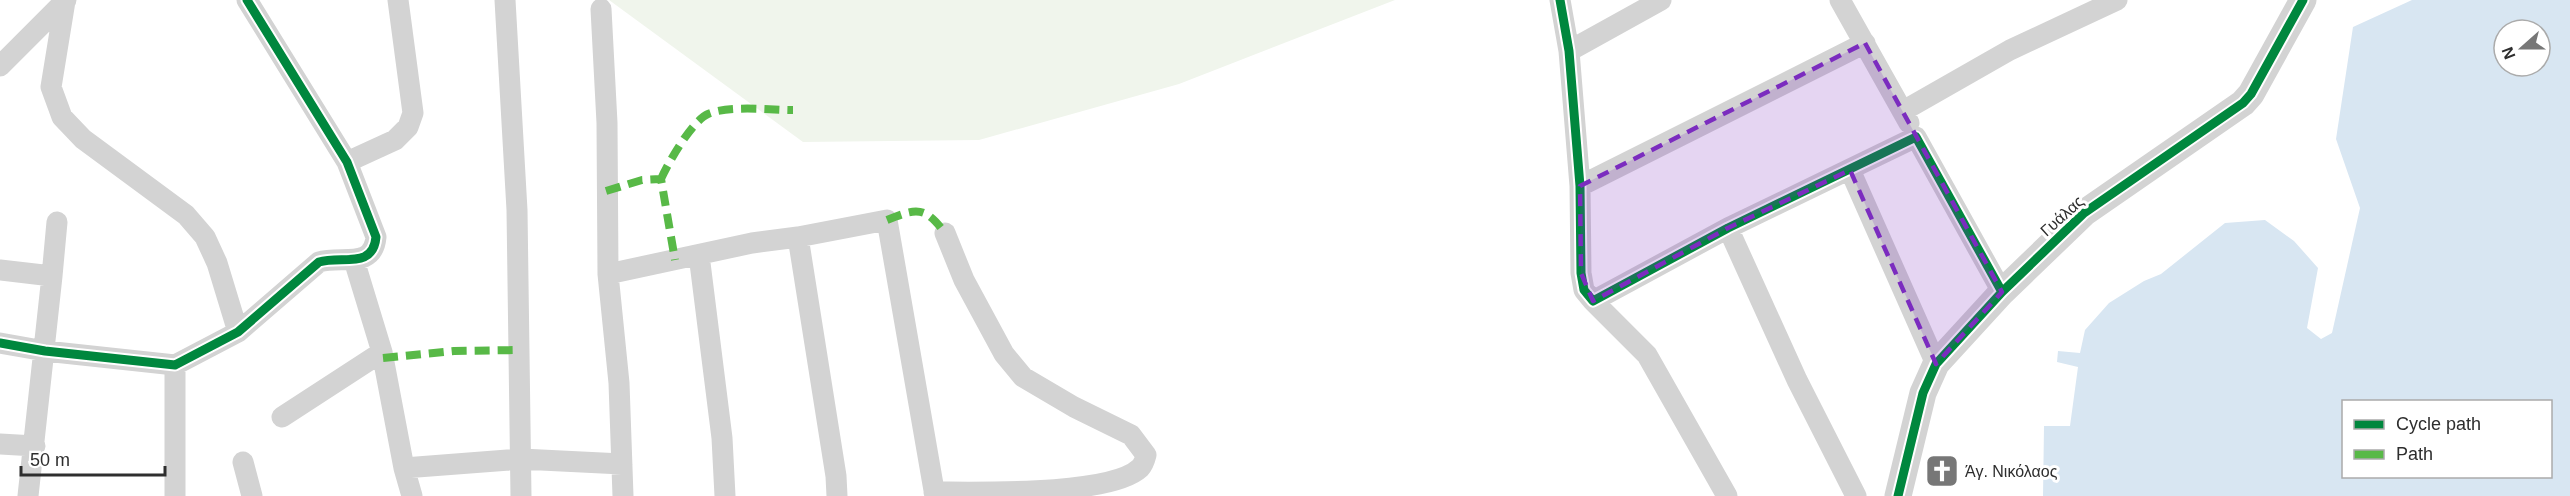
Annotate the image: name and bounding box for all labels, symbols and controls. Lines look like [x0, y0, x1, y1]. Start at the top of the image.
north arrow [2492, 18, 2552, 78]
text: N [2498, 45, 2518, 62]
street label: Γυάλας [2037, 192, 2087, 240]
legend [2342, 400, 2552, 478]
text: Cycle path [2396, 414, 2481, 434]
scale bar [21, 439, 165, 477]
text: Path [2396, 444, 2433, 464]
text: 50 m [30, 450, 70, 470]
church icon: Άγ. Νικόλαος [1924, 453, 1960, 489]
place label: Άγ. Νικόλαος [1965, 463, 2058, 480]

